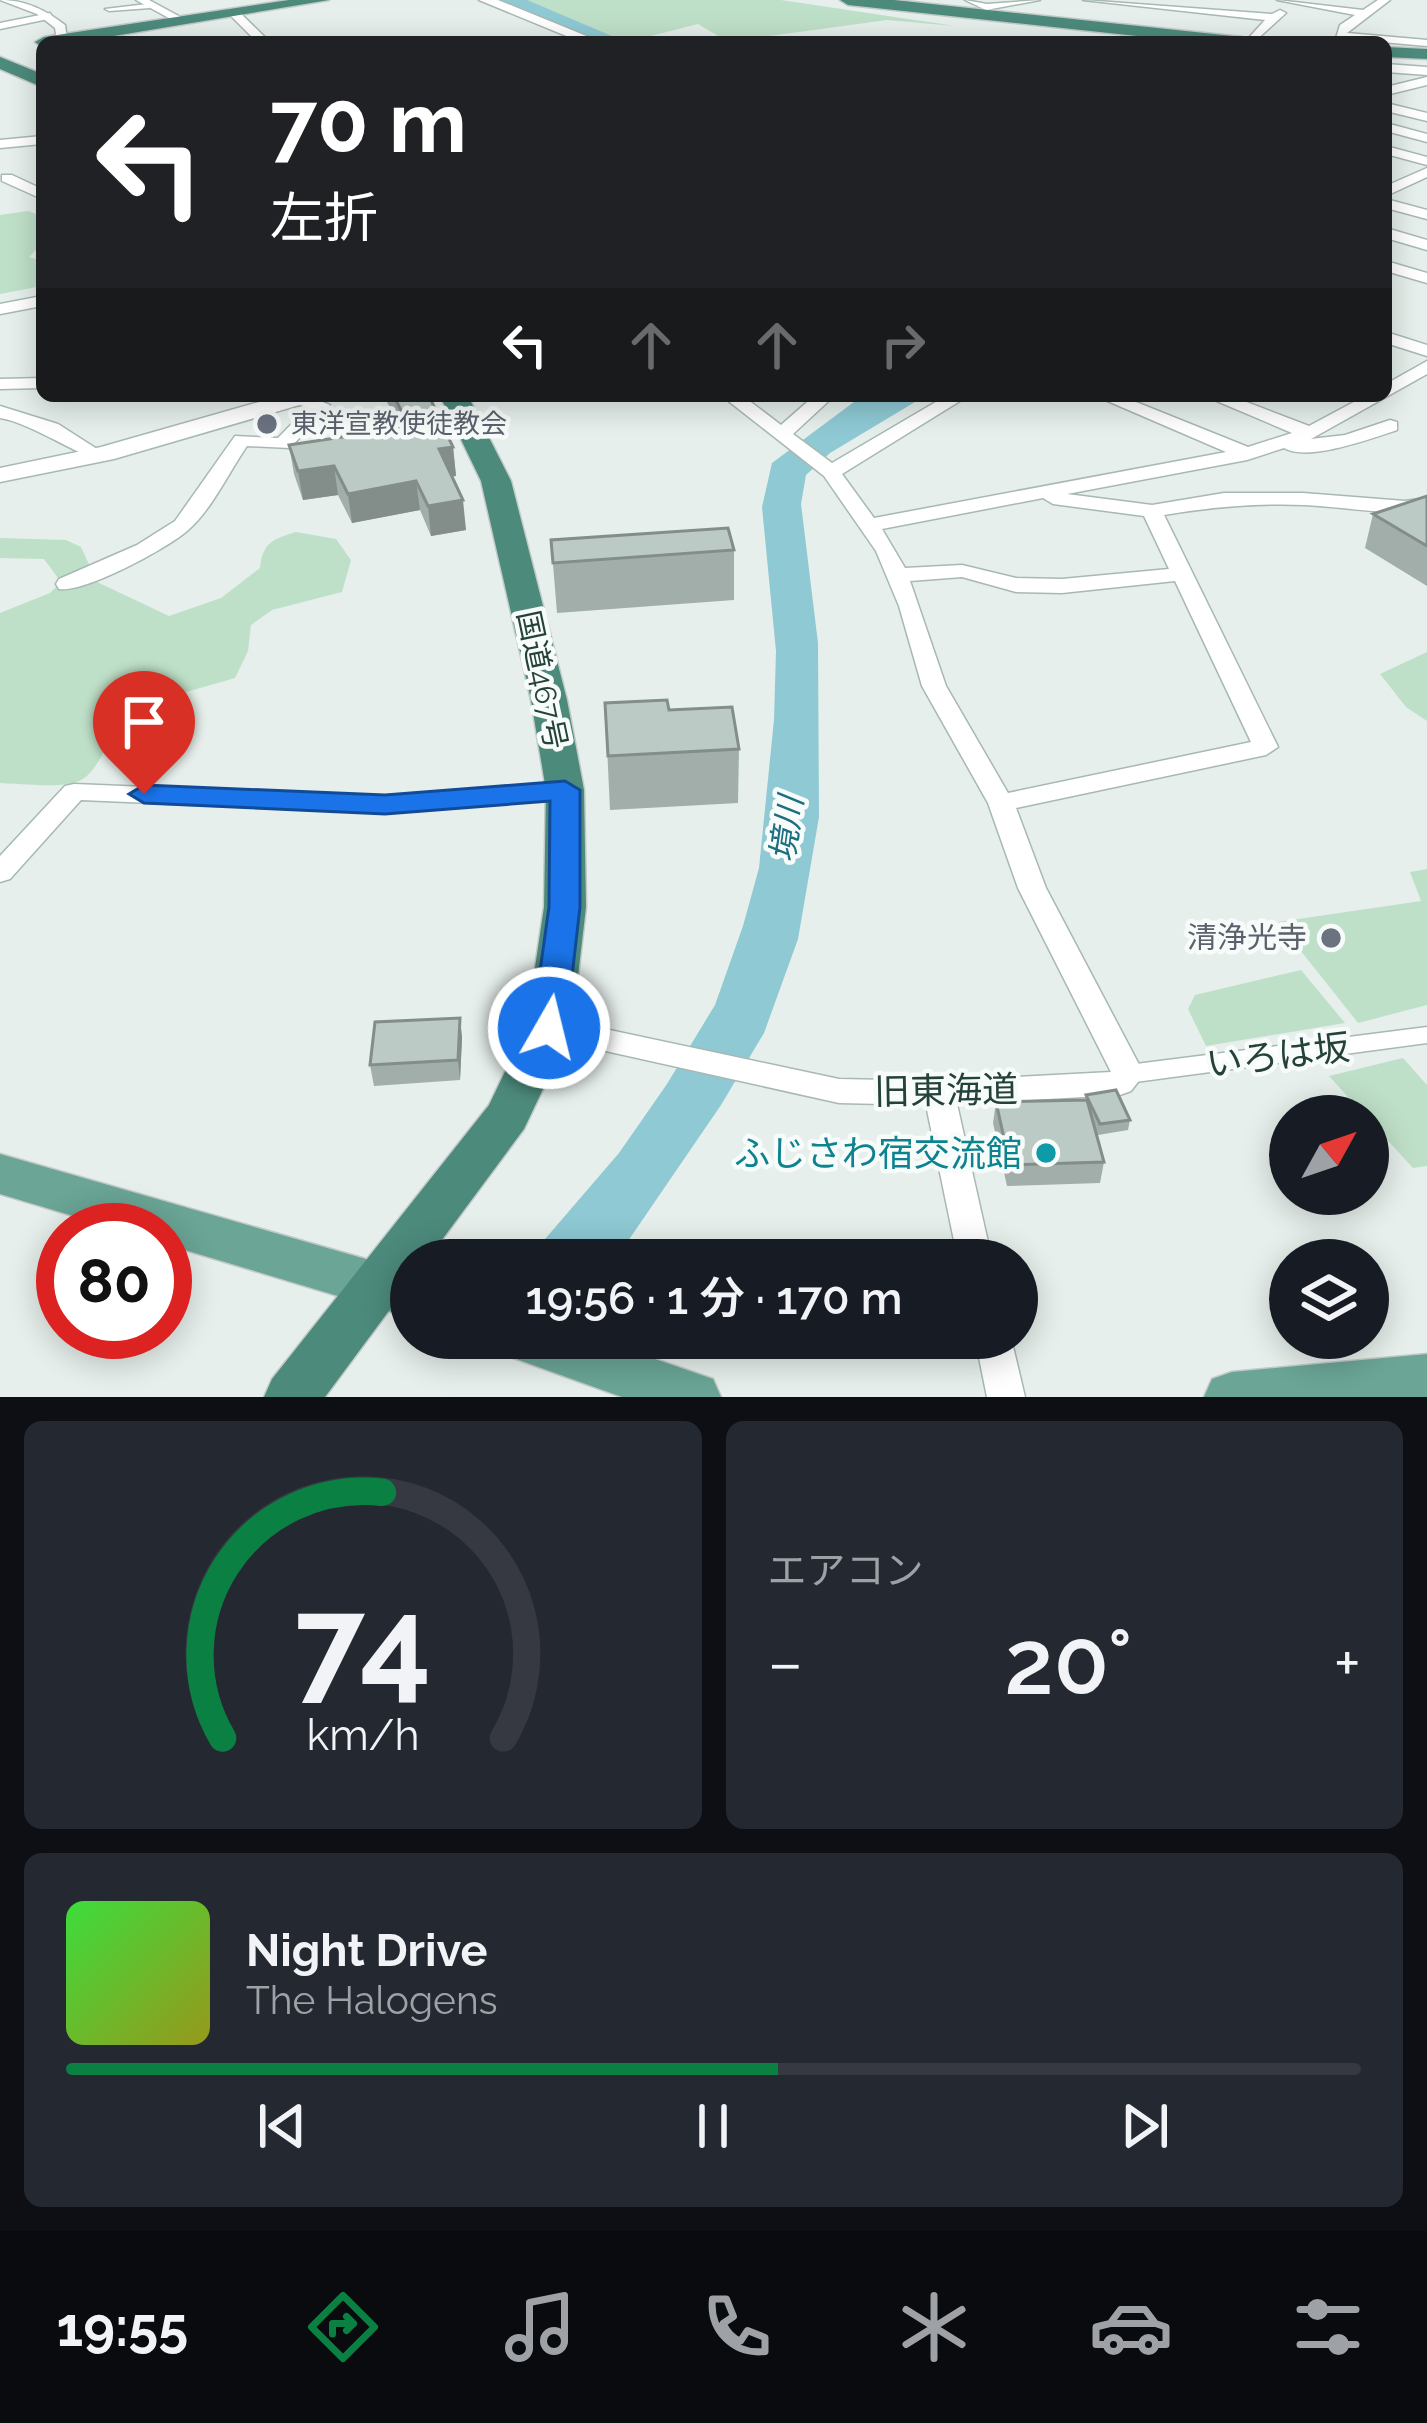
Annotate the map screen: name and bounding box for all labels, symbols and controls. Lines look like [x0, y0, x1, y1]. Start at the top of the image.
text: 70 m [270, 73, 467, 172]
icon: left [72, 84, 228, 240]
text: 左折 [270, 186, 378, 250]
icon: left [492, 312, 558, 378]
icon: ahead [618, 312, 684, 378]
icon: ahead [744, 312, 810, 378]
icon: right [870, 312, 936, 378]
place label: 東洋宣教使徒教会 [291, 408, 507, 439]
marker: 東洋宣教使徒教会 [254, 411, 280, 437]
street label: 国道467号 [511, 608, 574, 752]
pin [93, 671, 195, 794]
icon: arrive [111, 689, 177, 755]
water label: 境川 [763, 791, 811, 864]
place label: 清浄光寺 [1187, 920, 1307, 955]
marker: 清浄光寺 [1318, 925, 1344, 951]
position arrow [486, 965, 612, 1091]
street label: いろは坂 [1204, 1025, 1352, 1085]
street label: 旧東海道 [874, 1068, 1018, 1112]
north arrow [1269, 1095, 1389, 1215]
map controls [1269, 1095, 1389, 1359]
place label: ふじさわ宿交流館 [734, 1132, 1022, 1174]
marker: ふじさわ宿交流館 [1033, 1140, 1059, 1166]
speed limit sign: 80 [36, 1203, 192, 1359]
button: layers [1269, 1239, 1389, 1359]
text: 19:56 · 1 分 · 170 m [525, 1272, 903, 1325]
text: エアコン [768, 1547, 924, 1593]
text: 74 [295, 1570, 431, 1716]
text: 20° [1004, 1609, 1132, 1715]
text: − [768, 1624, 803, 1701]
text: + [1334, 1624, 1361, 1701]
text: km/h [306, 1710, 419, 1760]
text: Night Drive [246, 1924, 487, 1977]
text: The Halogens [246, 1977, 498, 2023]
icon: previous [249, 2093, 315, 2159]
icon: pause [680, 2093, 746, 2159]
icon: next [1112, 2093, 1178, 2159]
icon: directions [301, 2285, 385, 2369]
icon: music [498, 2285, 582, 2369]
icon: phone [695, 2285, 779, 2369]
icon: climate [892, 2285, 976, 2369]
icon: car [1089, 2285, 1173, 2369]
icon: filters [1286, 2285, 1370, 2369]
text: 19:55 [57, 2295, 188, 2359]

